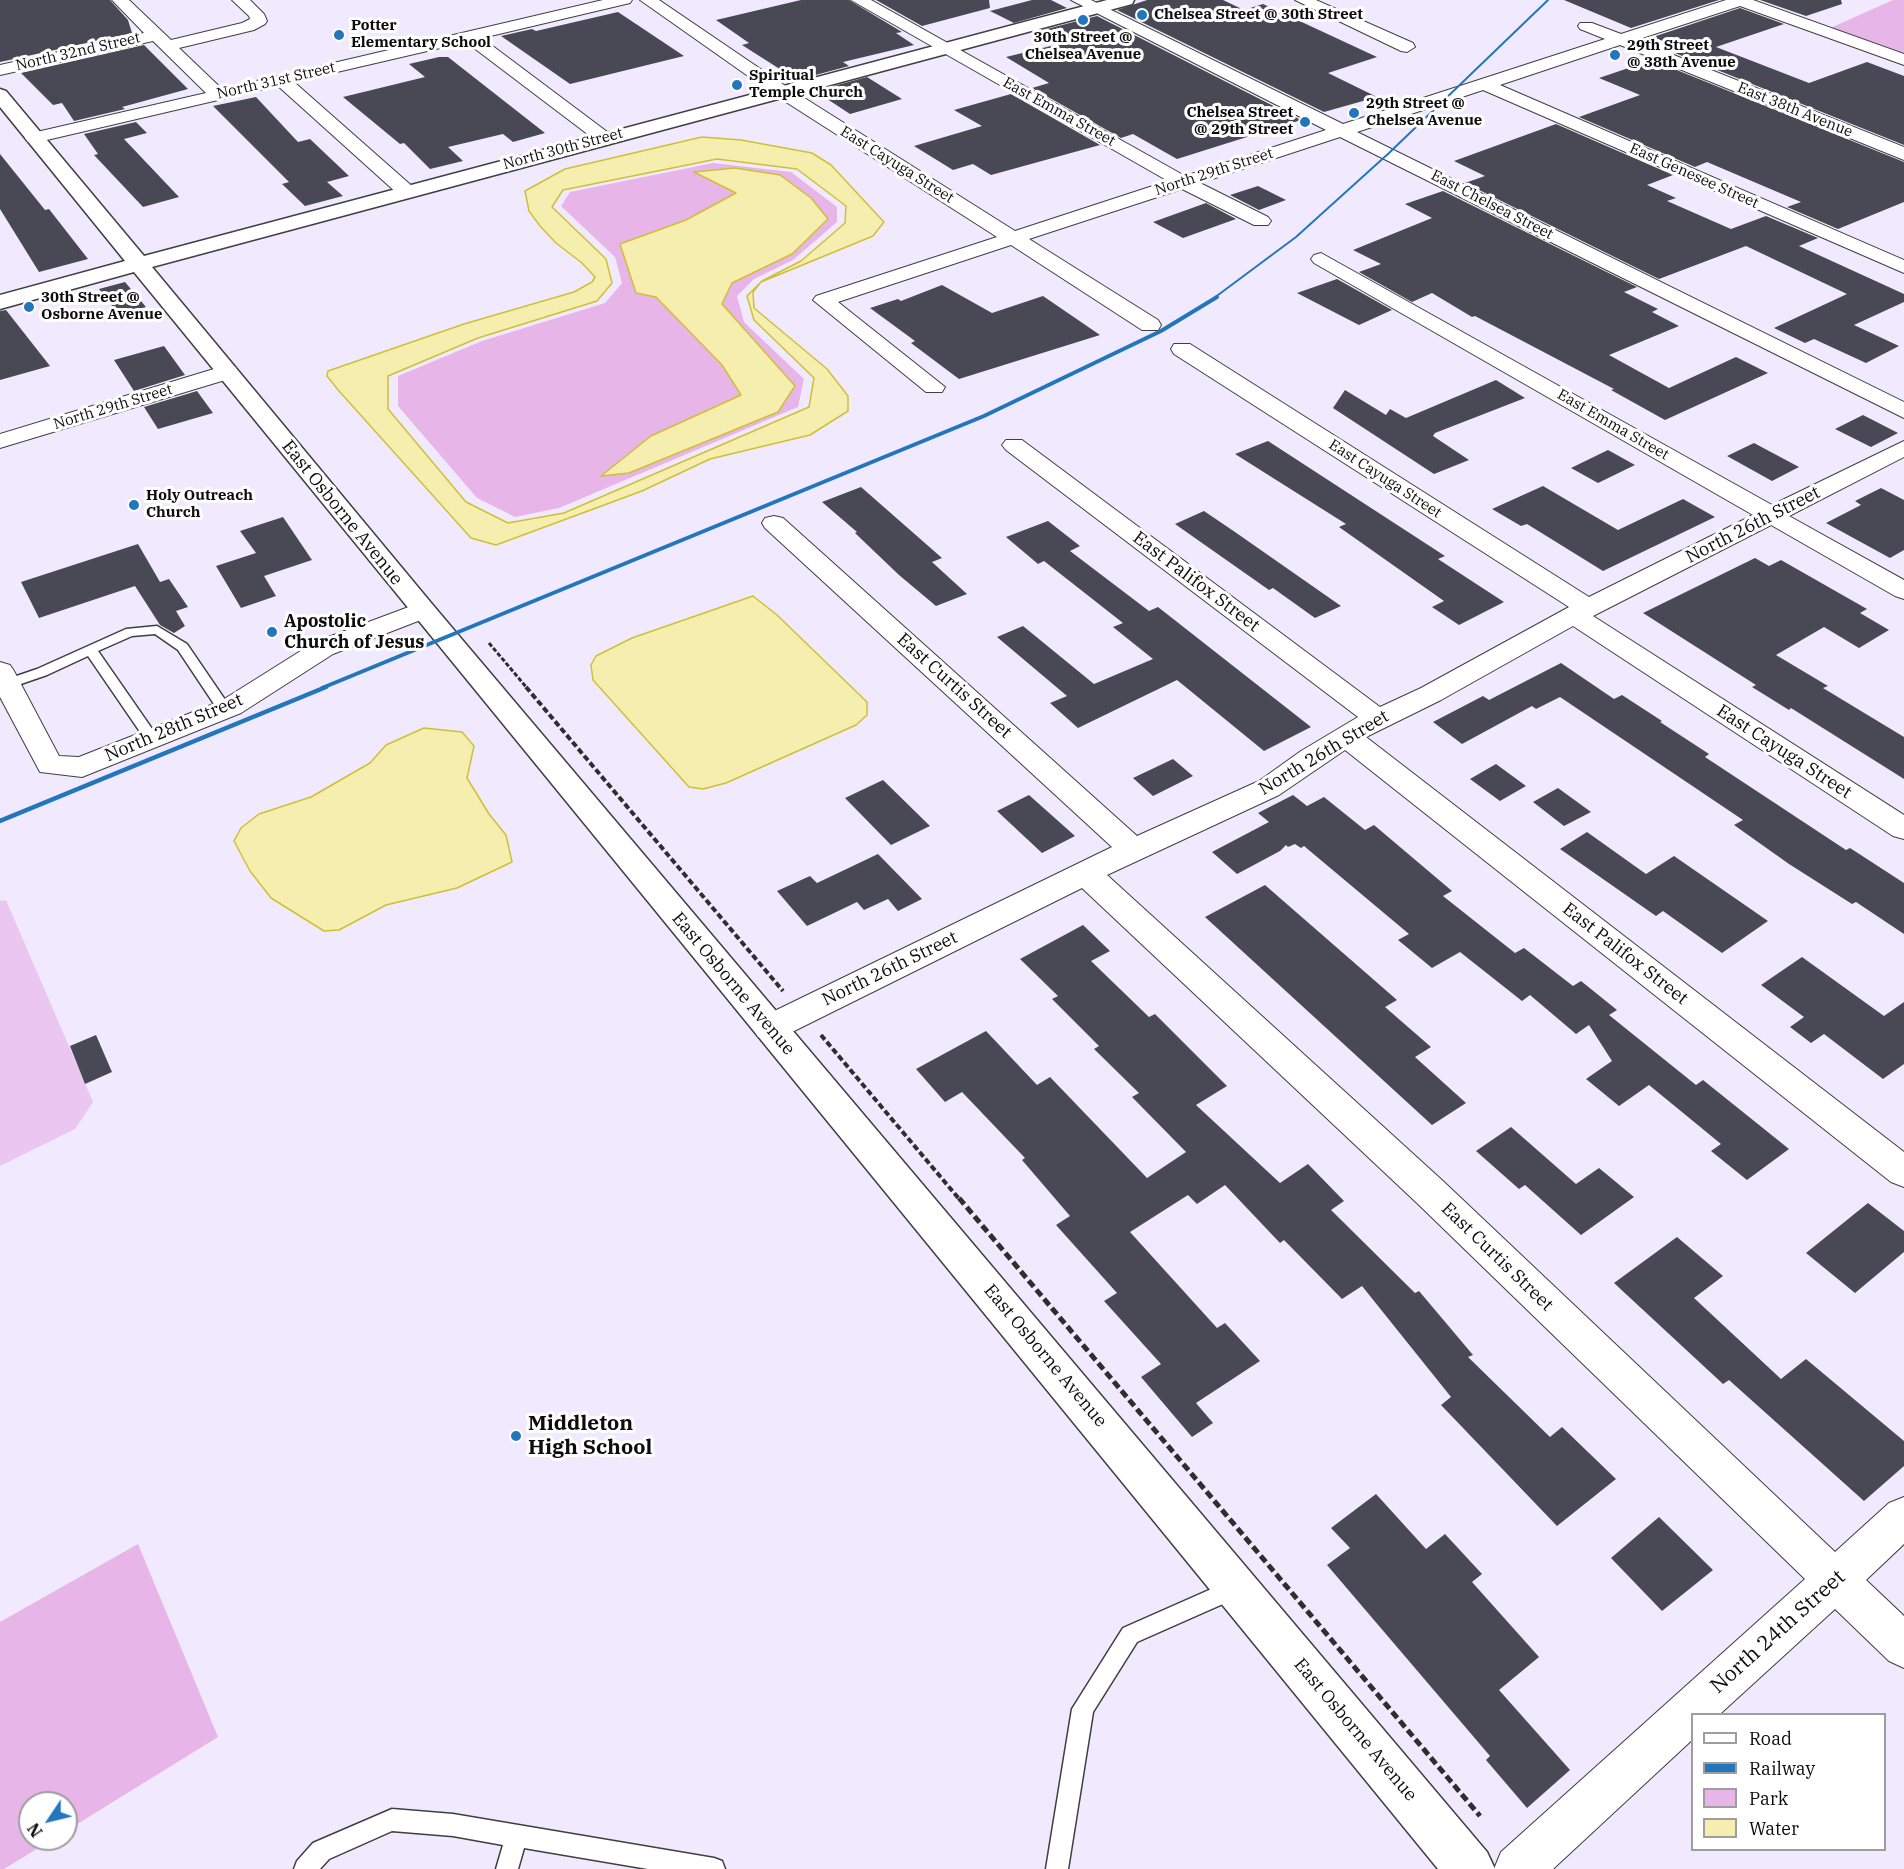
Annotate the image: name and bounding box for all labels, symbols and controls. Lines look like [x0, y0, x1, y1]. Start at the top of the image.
place label: Chelsea Street @ 30th Street [1154, 6, 1363, 24]
marker: Chelsea Street @ 30th Street [1135, 8, 1149, 22]
marker: 30th Street @ Chelsea Avenue [1076, 13, 1090, 27]
place label: Potter Elementary School [351, 17, 491, 52]
marker: Potter Elementary School [332, 28, 346, 42]
street label: North 32nd Street [14, 29, 142, 75]
place label: 30th Street @ Chelsea Avenue [1025, 29, 1141, 64]
place label: 29th Street @ 38th Avenue [1627, 37, 1736, 72]
marker: 29th Street @ 38th Avenue [1608, 48, 1622, 62]
street label: North 31st Street [215, 59, 337, 103]
place label: Spiritual Temple Church [749, 67, 863, 102]
street label: East Emma Street [1000, 74, 1118, 150]
marker: Spiritual Temple Church [730, 78, 744, 92]
street label: East 38th Avenue [1735, 79, 1855, 141]
place label: 29th Street @ Chelsea Avenue [1366, 95, 1482, 130]
place label: Chelsea Street @ 29th Street [1187, 104, 1293, 139]
marker: 29th Street @ Chelsea Avenue [1347, 106, 1361, 120]
marker: Chelsea Street @ 29th Street [1298, 115, 1312, 129]
street label: East Cayuga Street [837, 123, 957, 207]
street label: North 30th Street [501, 124, 625, 174]
street label: East Genesee Street [1627, 139, 1761, 213]
street label: North 29th Street [1153, 144, 1275, 200]
street label: East Chelsea Street [1428, 166, 1556, 244]
place label: 30th Street @ Osborne Avenue [41, 289, 162, 324]
marker: 30th Street @ Osborne Avenue [22, 300, 36, 314]
street label: North 29th Street [51, 380, 175, 434]
street label: East Emma Street [1554, 386, 1672, 464]
street label: East Osborne Avenue [277, 436, 407, 590]
street label: East Cayuga Street [1325, 436, 1445, 522]
street label: North 26th Street [1682, 482, 1824, 568]
place label: Holy Outreach Church [146, 487, 253, 522]
marker: Holy Outreach Church [127, 498, 141, 512]
street label: East Palifox Street [1128, 527, 1264, 637]
place label: Apostolic Church of Jesus [284, 611, 425, 654]
marker: Apostolic Church of Jesus [265, 625, 279, 639]
street label: East Curtis Street [892, 629, 1016, 743]
street label: North 28th Street [102, 689, 246, 767]
street label: East Cayuga Street [1712, 700, 1856, 804]
street label: North 26th Street [1255, 706, 1393, 800]
street label: East Palifox Street [1558, 898, 1692, 1010]
street label: East Osborne Avenue [667, 908, 799, 1060]
street label: North 26th Street [819, 927, 961, 1011]
street label: East Curtis Street [1437, 1198, 1557, 1316]
street label: East Osborne Avenue [979, 1280, 1111, 1432]
place label: Middleton High School [528, 1411, 652, 1461]
marker: Middleton High School [509, 1429, 523, 1443]
street label: North 24th Street [1705, 1565, 1851, 1699]
street label: East Osborne Avenue [1289, 1654, 1421, 1806]
legend [1691, 1713, 1886, 1851]
text: Road [1749, 1727, 1792, 1750]
text: Railway [1749, 1757, 1815, 1780]
text: Park [1749, 1787, 1788, 1810]
north arrow [18, 1791, 78, 1851]
text: Water [1749, 1817, 1799, 1840]
text: N [23, 1819, 47, 1841]

